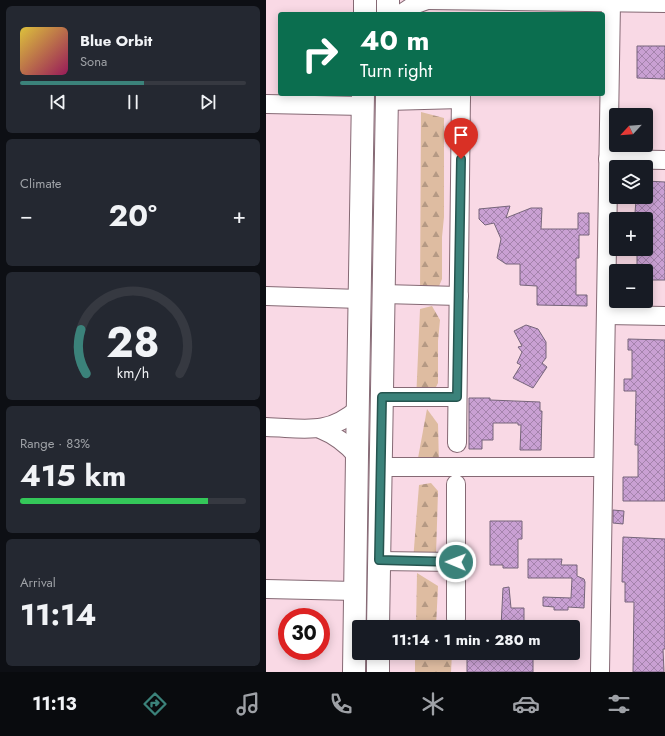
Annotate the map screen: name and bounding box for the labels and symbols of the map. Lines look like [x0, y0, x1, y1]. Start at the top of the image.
north arrow [609, 108, 653, 152]
pin [444, 118, 478, 159]
position arrow [435, 541, 477, 583]
speed limit sign: 30 [278, 608, 330, 660]

